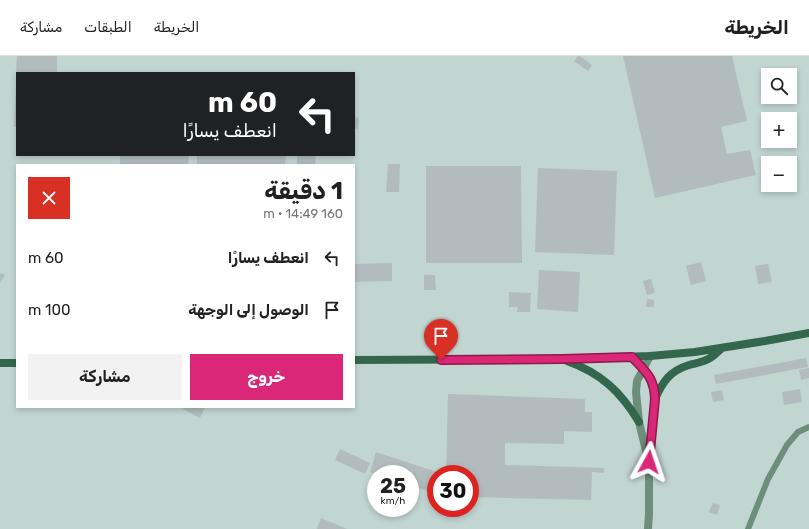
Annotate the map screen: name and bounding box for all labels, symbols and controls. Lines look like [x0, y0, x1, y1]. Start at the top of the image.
text: الخريطة [724, 16, 789, 39]
text: مشاركة [20, 19, 62, 36]
text: الطبقات [84, 19, 132, 36]
text: الخريطة [154, 19, 199, 36]
map controls [761, 68, 797, 192]
button: search [761, 68, 797, 104]
text: 60 m [208, 86, 277, 119]
icon: left [291, 88, 343, 140]
button: + [761, 112, 797, 148]
text: انعطف يسارًا [183, 120, 277, 142]
button: − [761, 156, 797, 192]
button: close [28, 177, 70, 219]
text: 1 دقيقة [264, 177, 343, 205]
text: 160 m · 14:49 [263, 206, 343, 221]
icon: left [321, 247, 343, 269]
text: 60 m [28, 249, 64, 267]
text: انعطف يسارًا [228, 249, 309, 267]
icon: arrive [321, 299, 343, 321]
text: 100 m [28, 301, 71, 319]
text: الوصول إلى الوجهة [188, 301, 309, 319]
pin [424, 319, 458, 360]
icon: arrive [430, 325, 452, 347]
button: مشاركة [28, 354, 182, 400]
button: خروج [190, 354, 343, 400]
position arrow [628, 441, 670, 483]
speed limit sign: 30 [427, 465, 479, 517]
text: 25 [380, 474, 406, 498]
text: km/h [381, 495, 405, 507]

